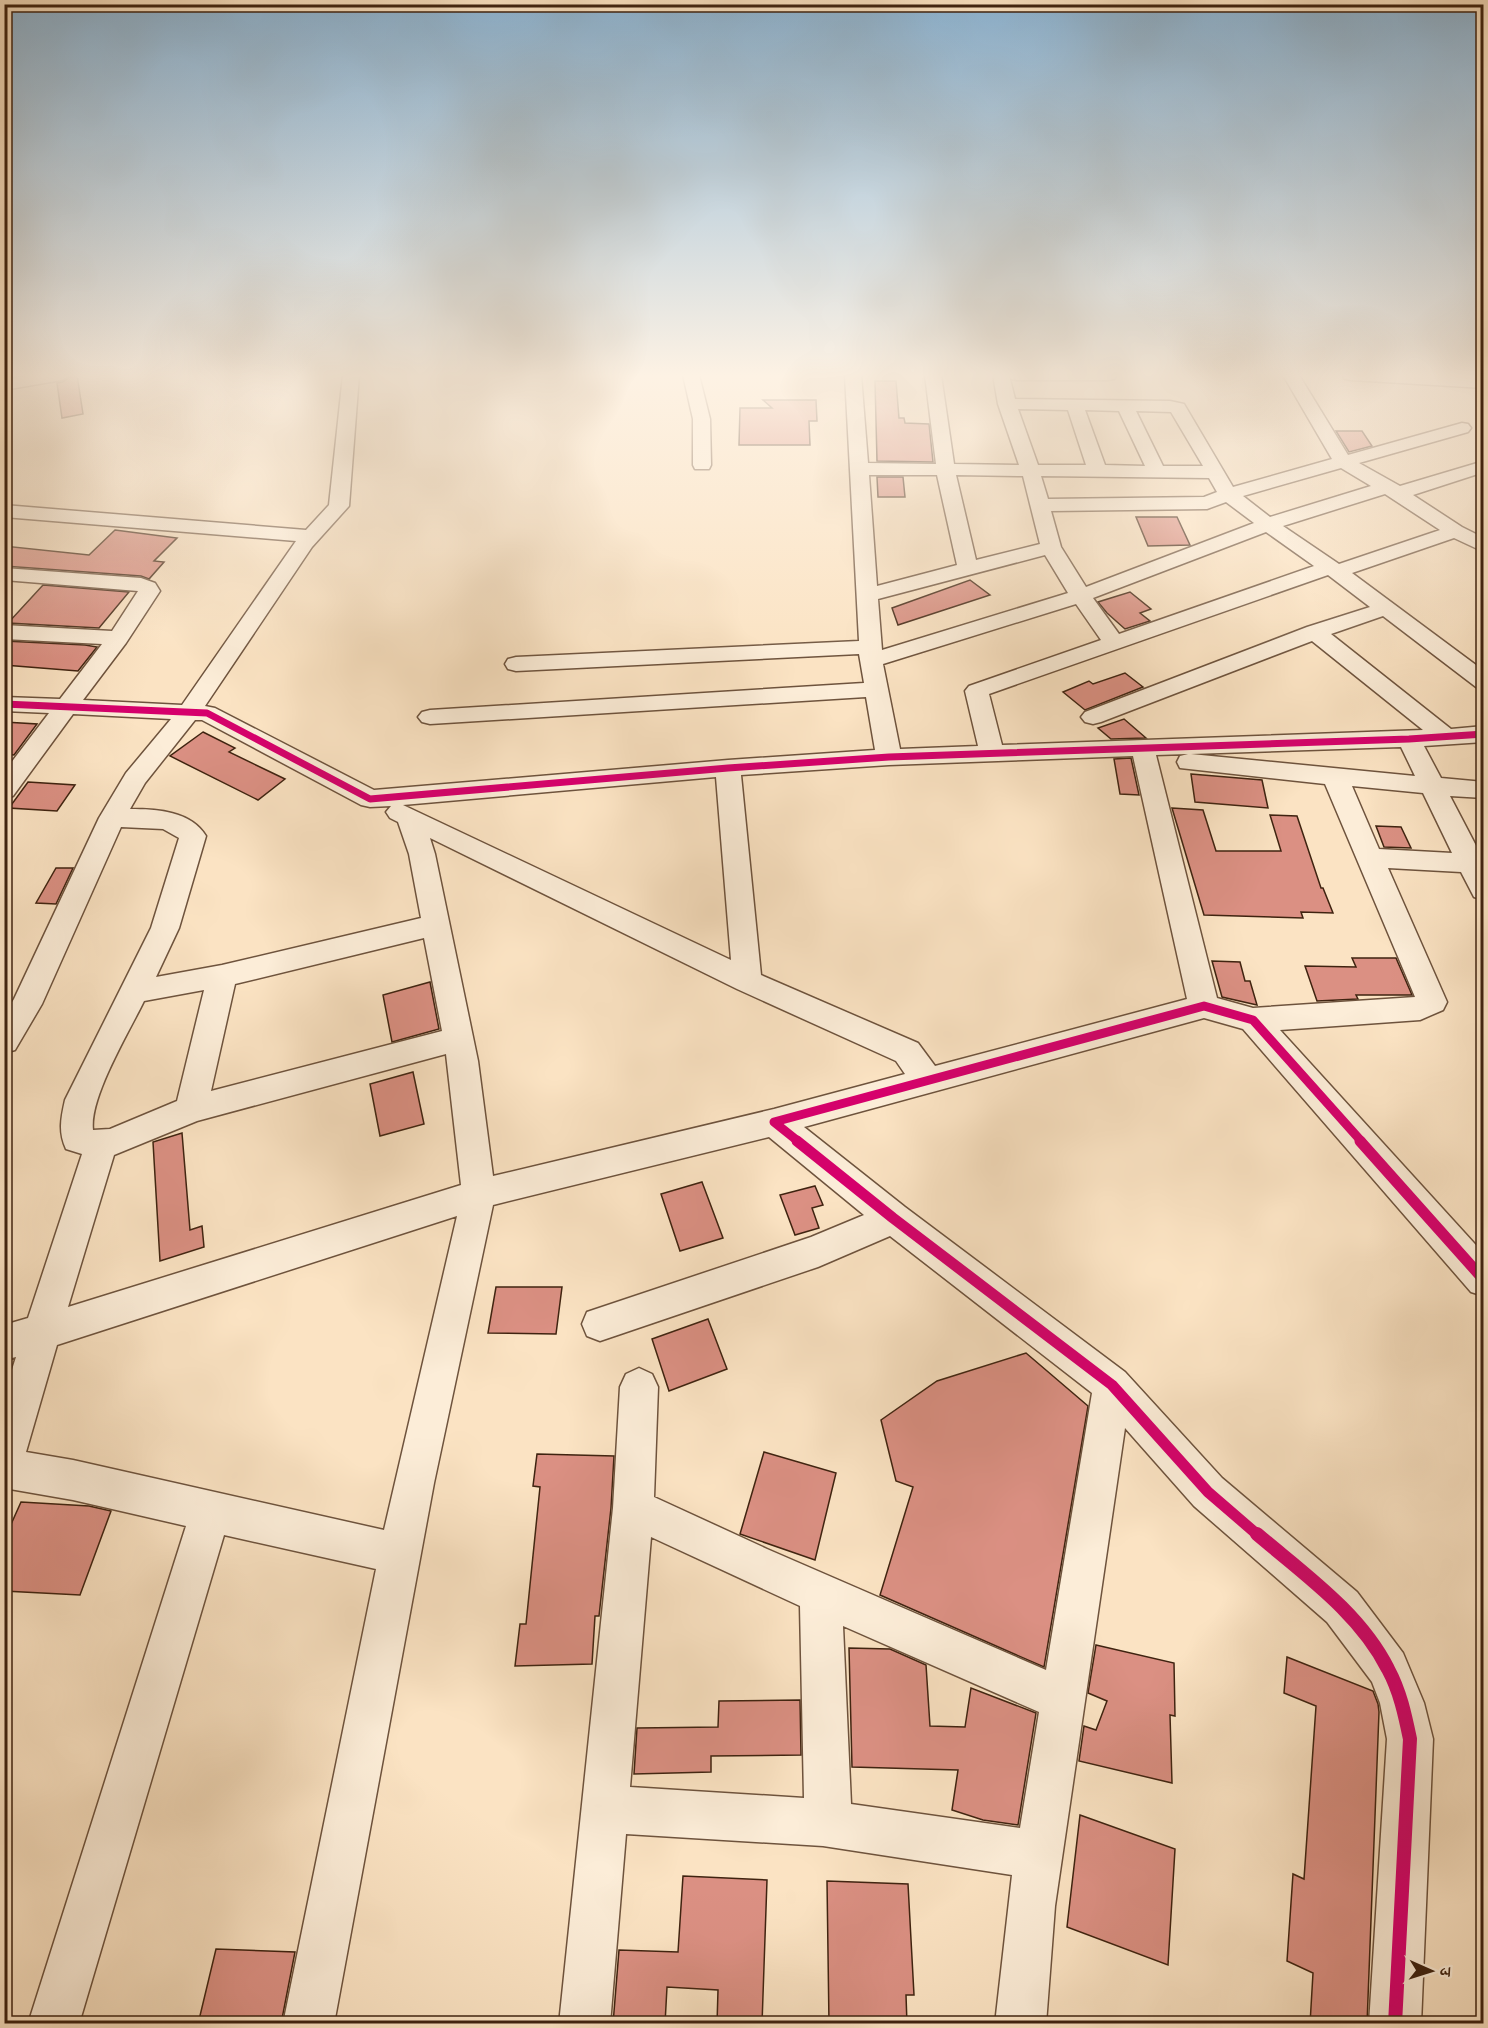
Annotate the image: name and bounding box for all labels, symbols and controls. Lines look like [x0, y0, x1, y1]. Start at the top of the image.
north arrow [1401, 1941, 1461, 2001]
text: उ [1434, 1966, 1458, 1978]

